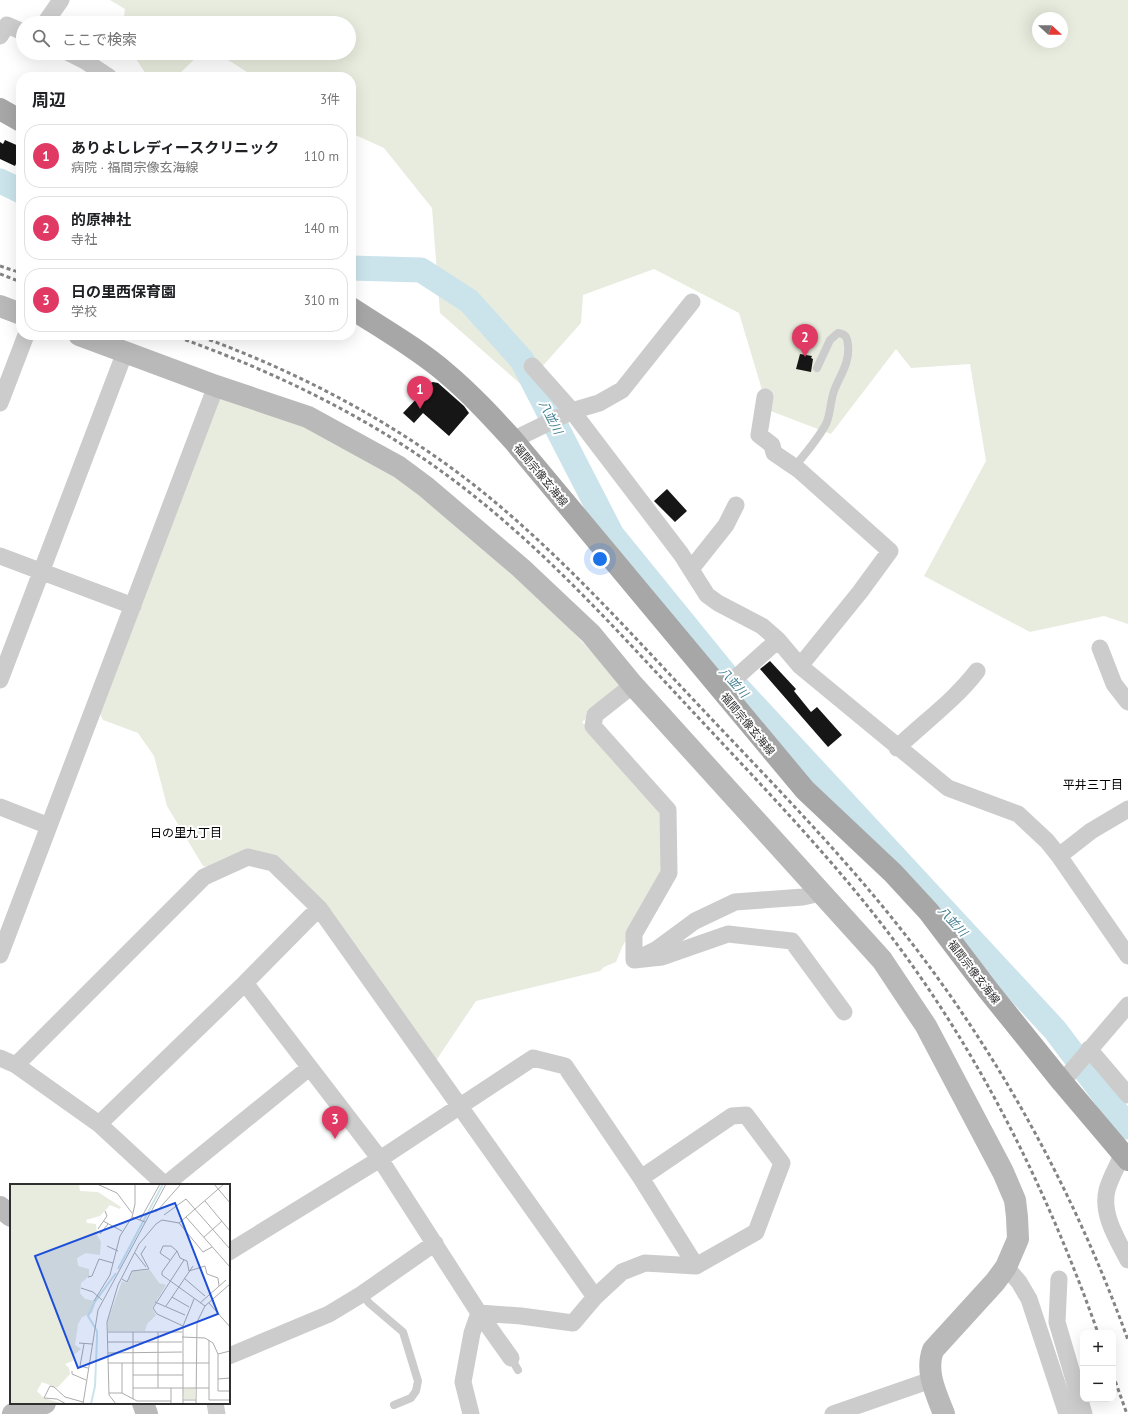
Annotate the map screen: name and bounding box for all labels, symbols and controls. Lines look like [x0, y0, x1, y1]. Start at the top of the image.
north arrow [1032, 12, 1068, 48]
search box [16, 16, 356, 60]
icon: search [30, 27, 52, 49]
text: ここで検索 [62, 30, 137, 49]
text: 周辺 [32, 89, 66, 111]
text: 3件 [320, 91, 340, 108]
text: ありよしレディースクリニック [71, 138, 279, 157]
text: 1 [42, 148, 50, 165]
text: 110 m [304, 148, 339, 165]
text: 病院 · 福間宗像玄海線 [71, 159, 198, 176]
text: 的原神社 [71, 210, 131, 229]
text: 2 [42, 220, 50, 237]
text: 140 m [304, 220, 339, 237]
text: 寺社 [71, 231, 97, 248]
text: 日の里西保育園 [71, 282, 176, 301]
text: 3 [42, 292, 50, 309]
text: 310 m [304, 292, 339, 309]
text: 学校 [71, 303, 97, 320]
pin: 2 [792, 324, 818, 357]
pin: 1 [407, 376, 433, 409]
water label: 八並川 [536, 398, 567, 438]
street label: 福間宗像玄海線 [511, 441, 571, 509]
your location [590, 549, 610, 569]
water label: 八並川 [716, 664, 753, 702]
street label: 福間宗像玄海線 [718, 690, 778, 758]
district label: 平井三丁目 [1063, 777, 1123, 792]
district label: 日の里九丁目 [150, 825, 222, 840]
water label: 八並川 [935, 903, 972, 941]
street label: 福間宗像玄海線 [945, 937, 1003, 1007]
pin: 3 [322, 1106, 348, 1139]
inset map [10, 1184, 230, 1404]
map controls [1080, 1330, 1116, 1402]
button: + [1080, 1330, 1116, 1366]
button: − [1080, 1366, 1116, 1402]

